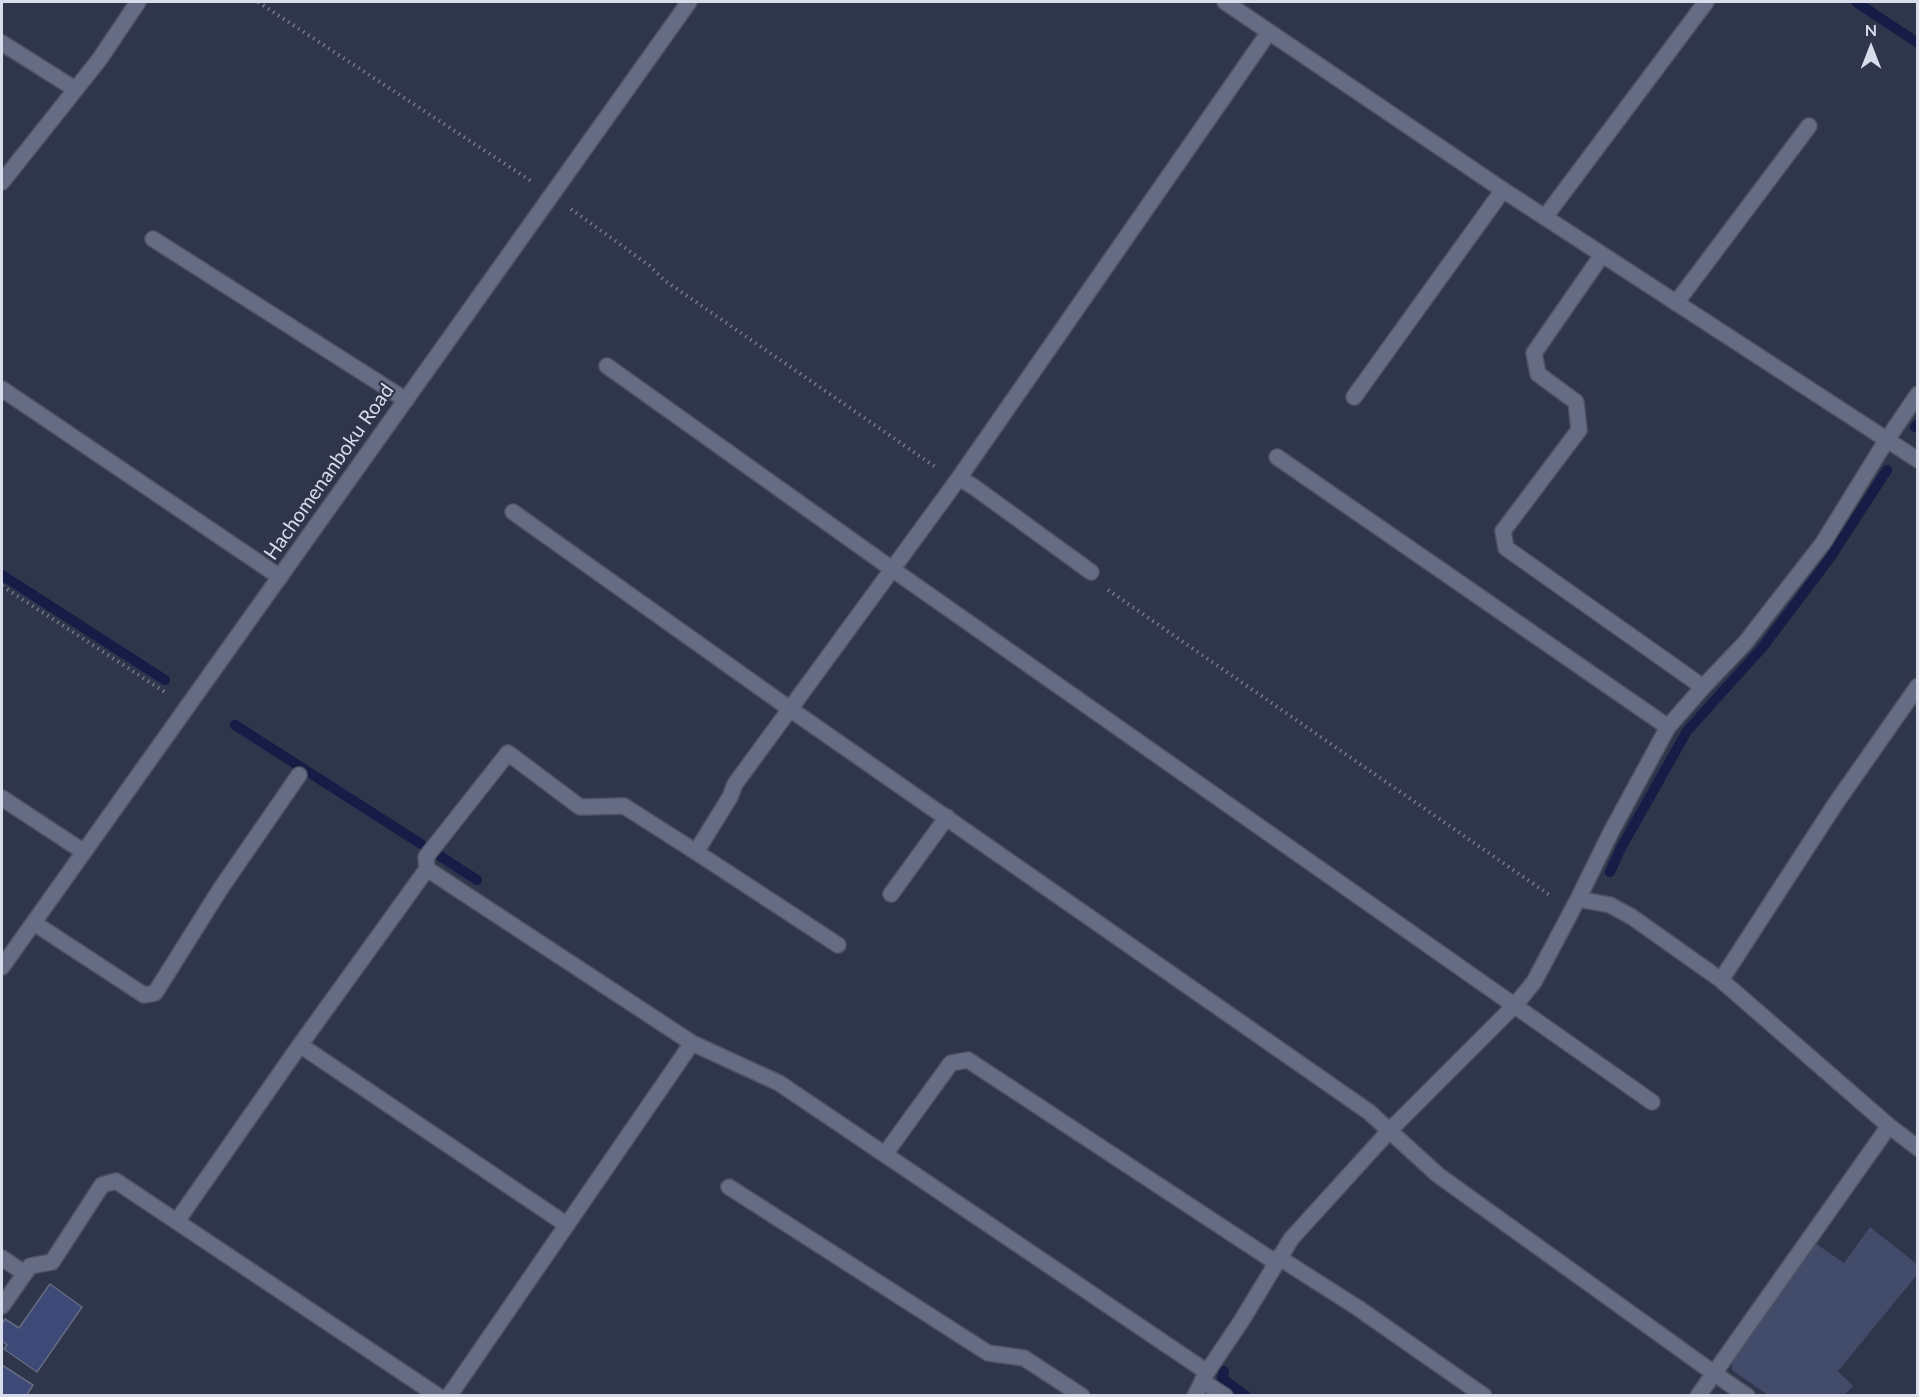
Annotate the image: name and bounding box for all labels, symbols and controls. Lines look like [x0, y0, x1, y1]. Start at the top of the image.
north arrow [1841, 18, 1901, 78]
text: N [1865, 20, 1877, 39]
street label: Hachomenanboku Road [259, 379, 399, 565]

